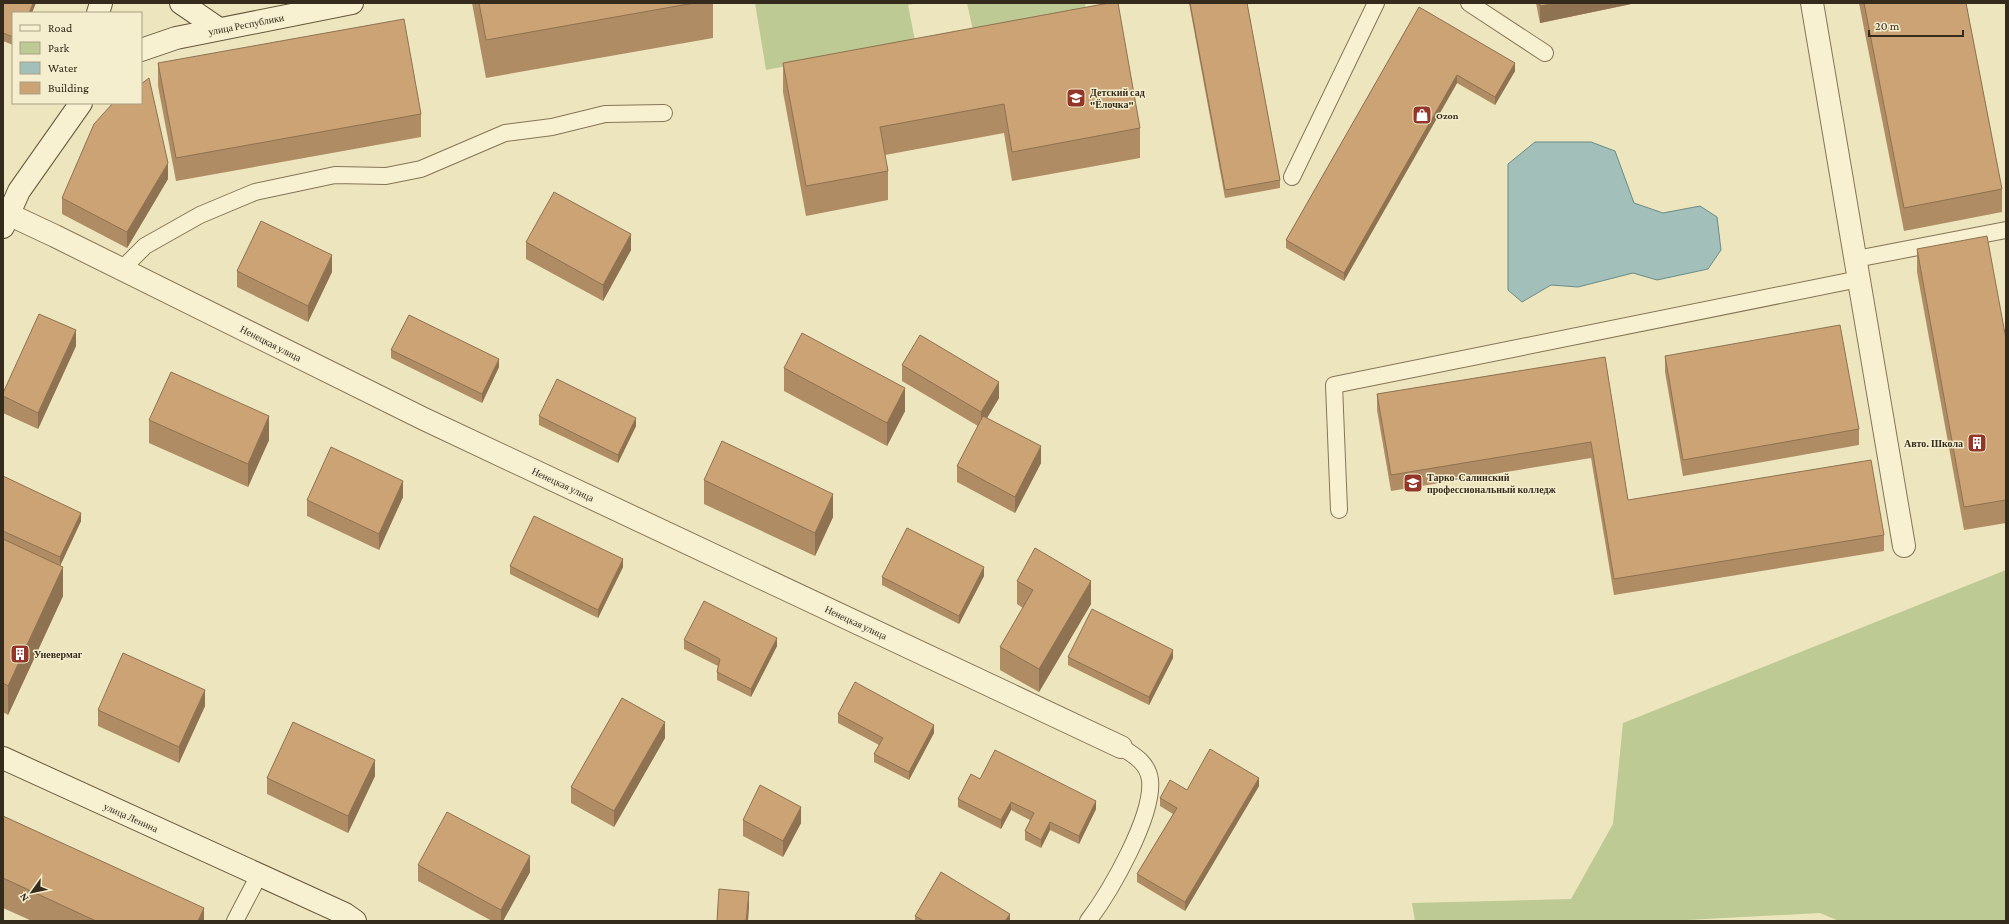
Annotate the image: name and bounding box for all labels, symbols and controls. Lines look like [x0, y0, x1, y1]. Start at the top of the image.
legend [12, 12, 142, 104]
street label: улица Республики [207, 12, 285, 37]
scale bar [1869, 12, 1963, 38]
text: 20 m [1875, 19, 1900, 33]
text: Road [48, 21, 73, 35]
text: Park [48, 41, 70, 55]
text: Water [48, 61, 78, 75]
text: Building [48, 81, 89, 95]
school or university icon: Детский сад "Ёлочка" [1065, 87, 1087, 109]
place label: Детский сад "Ёлочка" [1090, 87, 1145, 110]
shop icon: Ozon [1411, 104, 1433, 126]
place label: Ozon [1436, 110, 1459, 121]
street label: Ненецкая улица [238, 323, 304, 364]
building icon: Авто. Школа [1966, 432, 1988, 454]
place label: Авто. Школа [1904, 438, 1963, 449]
street label: Ненецкая улица [530, 465, 596, 504]
school or university icon: Тарко-Салинский профессиональный колледж [1402, 472, 1424, 494]
place label: Тарко-Салинский профессиональный колледж [1427, 472, 1557, 495]
street label: Ненецкая улица [823, 603, 889, 642]
building icon: Уневермаг [9, 643, 31, 665]
place label: Уневермаг [34, 649, 83, 660]
street label: улица Ленина [102, 801, 160, 835]
north arrow [12, 872, 52, 912]
text: N [16, 891, 31, 904]

